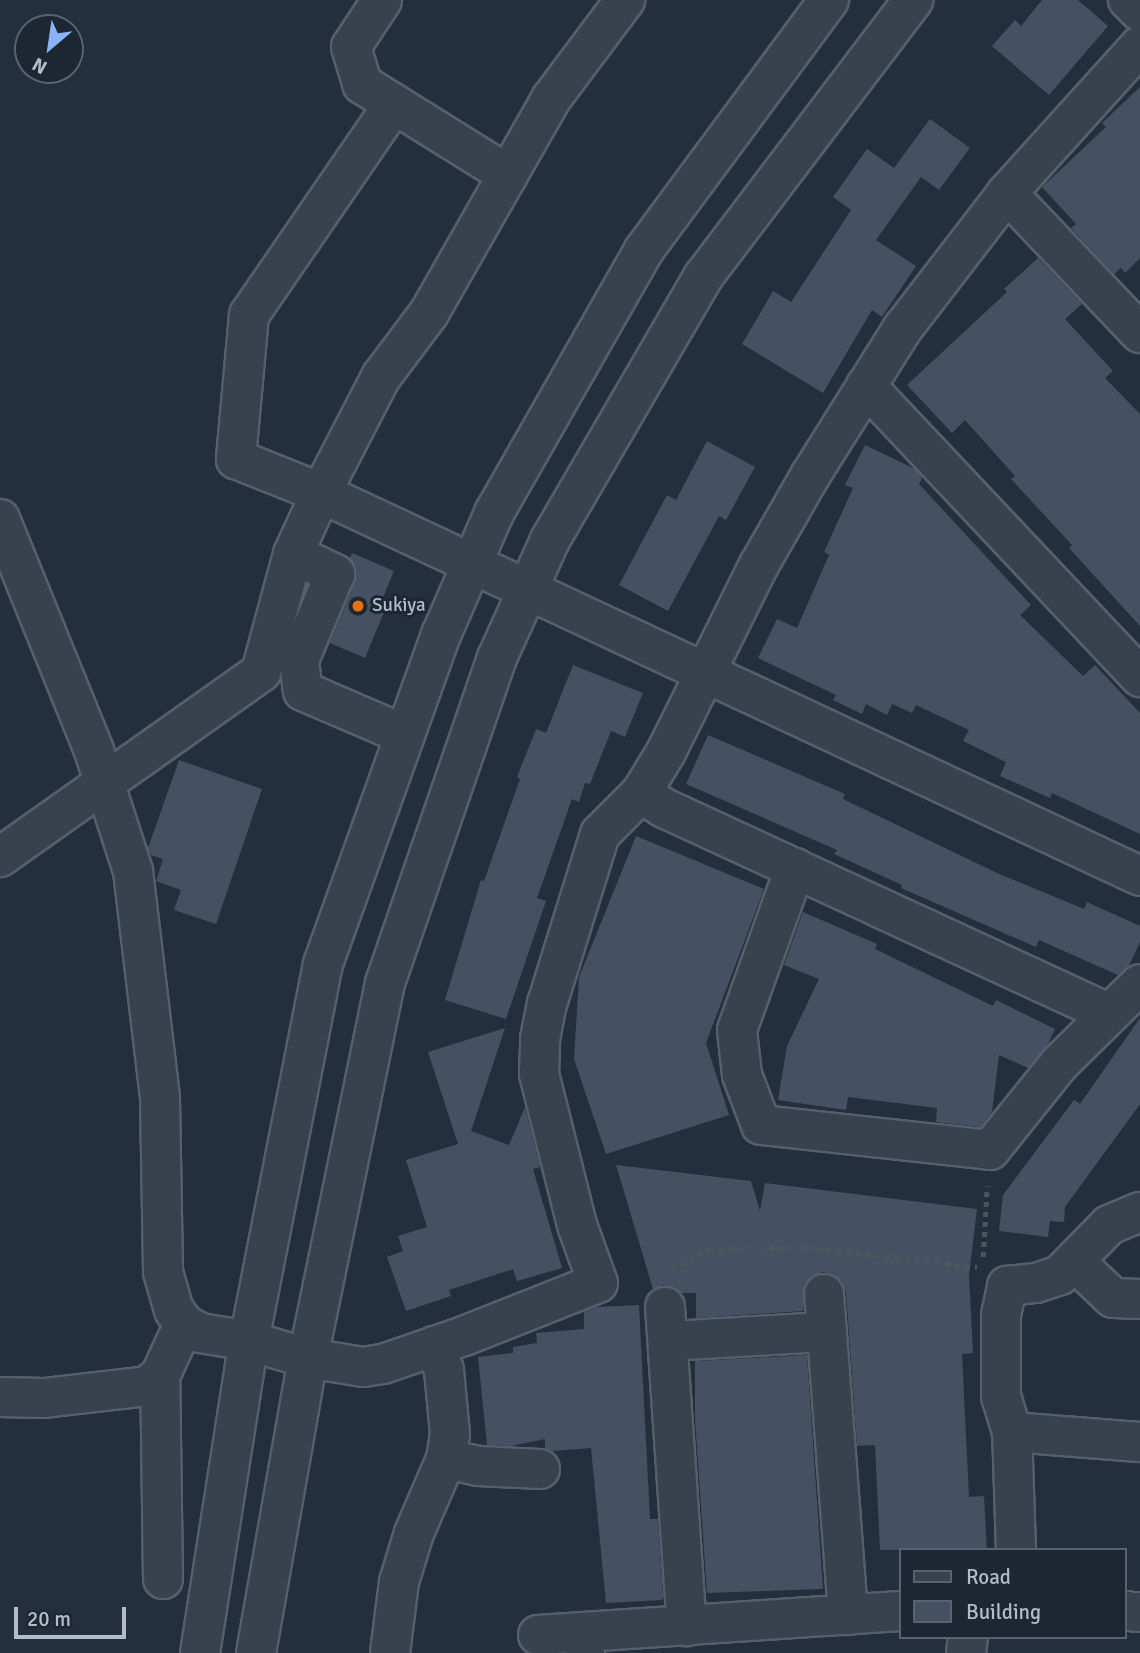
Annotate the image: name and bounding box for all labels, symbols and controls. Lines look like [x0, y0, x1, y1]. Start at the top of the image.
north arrow [14, 14, 84, 84]
text: N [28, 52, 51, 79]
place label: Sukiya [372, 595, 426, 617]
marker: Sukiya [350, 598, 366, 614]
legend [898, 1548, 1126, 1639]
text: Road [966, 1564, 1011, 1590]
scale bar [18, 1594, 130, 1638]
text: Building [966, 1599, 1041, 1625]
text: 20 m [27, 1606, 71, 1632]

